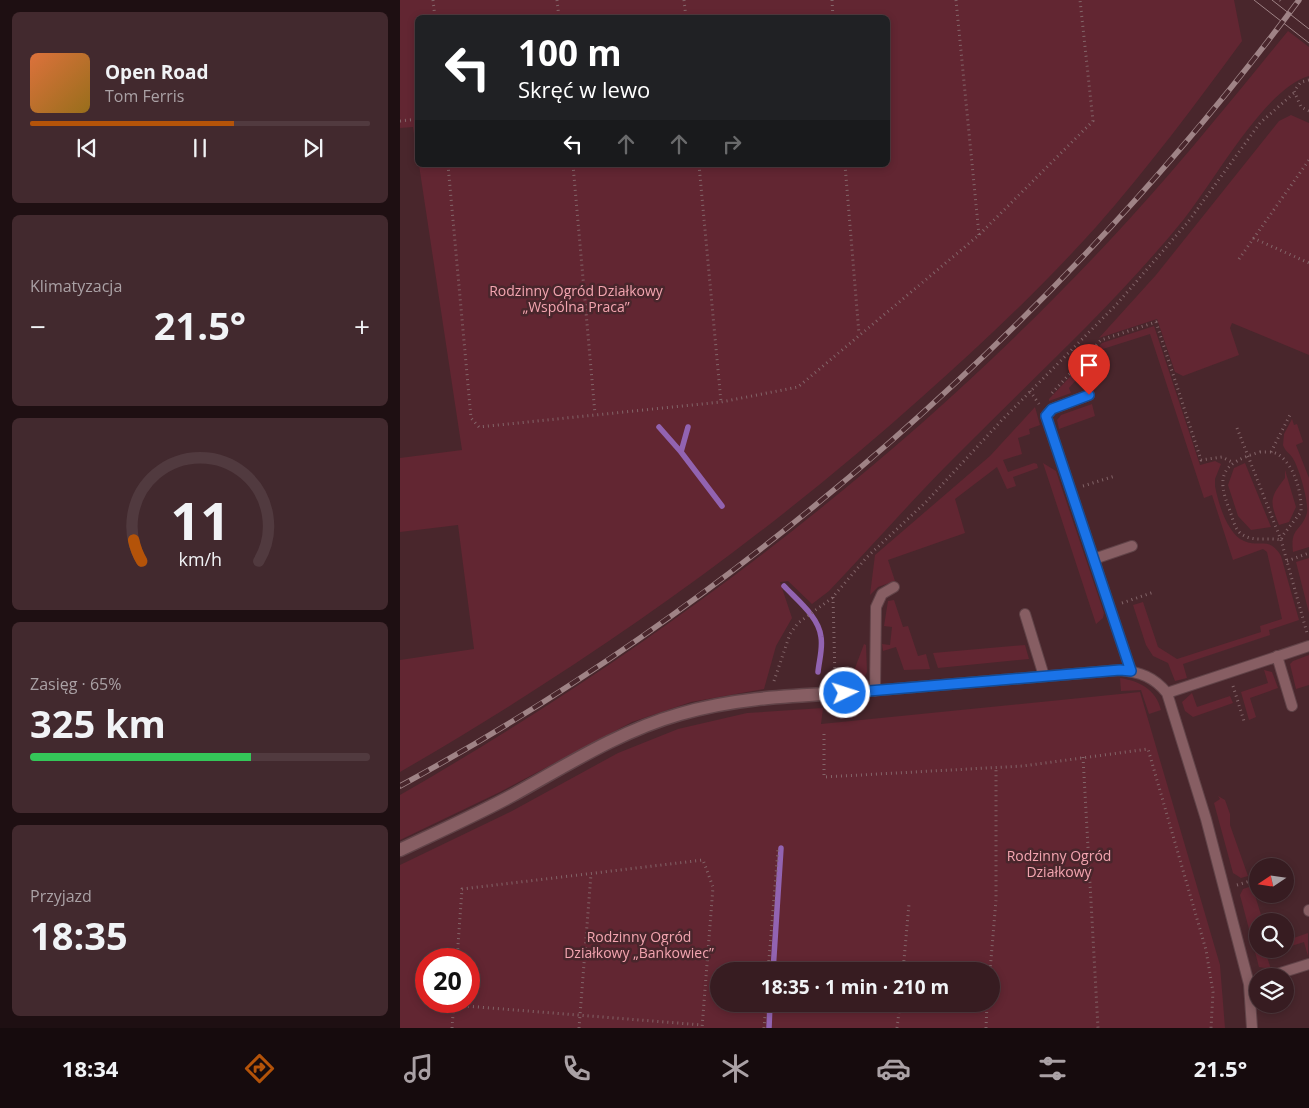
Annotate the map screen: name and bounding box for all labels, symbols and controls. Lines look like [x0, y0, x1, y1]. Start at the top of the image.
text: 100 m [518, 29, 622, 76]
icon: left [435, 35, 500, 100]
text: Open Road [105, 59, 209, 85]
text: Skręć w lewo [518, 74, 650, 104]
text: Tom Ferris [105, 85, 184, 107]
icon: left [559, 130, 587, 158]
icon: ahead [612, 130, 640, 158]
icon: ahead [665, 130, 693, 158]
icon: right [718, 130, 746, 158]
icon: previous [73, 134, 101, 162]
icon: pause [186, 134, 214, 162]
icon: next [299, 134, 327, 162]
text: Klimatyzacja [30, 275, 122, 297]
park label: Rodzinny Ogród Działkowy „Wspólna Praca” [489, 281, 664, 316]
text: 21.5° [154, 299, 246, 351]
text: − [30, 307, 46, 345]
text: + [354, 307, 370, 345]
pin [1068, 344, 1110, 395]
icon: arrive [1075, 351, 1103, 379]
text: 11 [170, 484, 230, 555]
text: km/h [178, 547, 222, 571]
position arrow [818, 666, 870, 718]
text: Zasięg · 65% [30, 673, 121, 695]
text: 325 km [30, 697, 166, 749]
park label: Rodzinny Ogród Działkowy [1007, 846, 1111, 881]
north arrow [1249, 858, 1294, 902]
map controls [1249, 858, 1294, 1013]
text: Przyjazd [30, 885, 92, 907]
text: 18:35 [30, 909, 128, 961]
button: search [1249, 913, 1294, 958]
park label: Rodzinny Ogród Działkowy „Bankowiec” [564, 927, 714, 962]
speed limit sign: 20 [415, 948, 480, 1013]
button: layers [1249, 968, 1294, 1013]
text: 18:35 · 1 min · 210 m [761, 974, 949, 1000]
icon: directions [242, 1051, 277, 1086]
icon: music [401, 1051, 436, 1086]
icon: phone [559, 1051, 594, 1086]
icon: climate [718, 1051, 753, 1086]
icon: car [876, 1051, 911, 1086]
icon: filters [1035, 1051, 1070, 1086]
text: 18:34 [62, 1053, 118, 1083]
text: 21.5° [1194, 1053, 1247, 1083]

